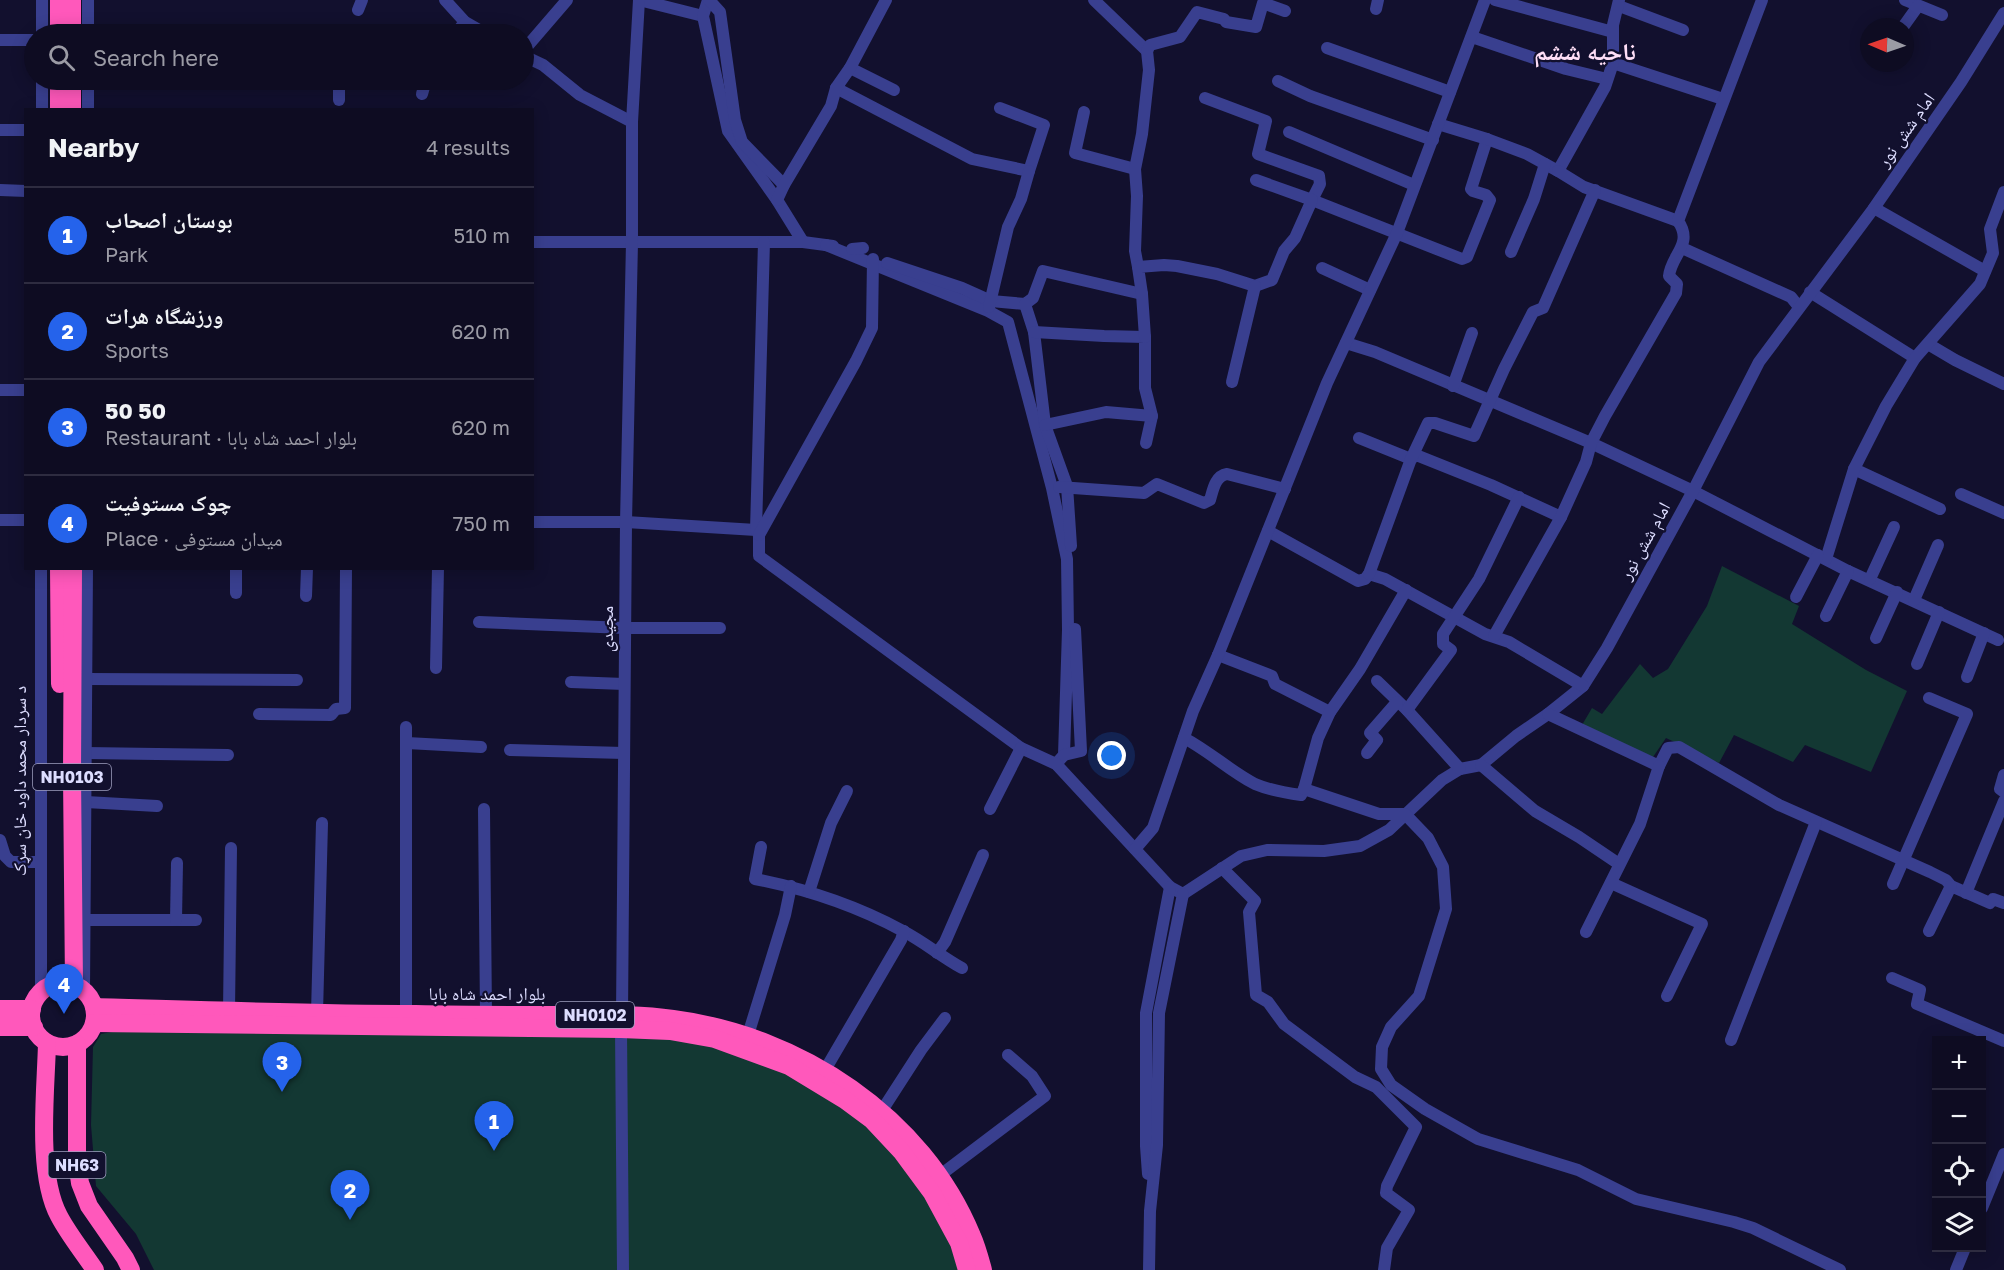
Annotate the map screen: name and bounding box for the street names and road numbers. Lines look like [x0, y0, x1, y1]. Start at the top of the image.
street label: امام شش نور [1871, 88, 1940, 173]
street label: امام شش نور [1613, 498, 1676, 585]
street label: مجیدی [595, 606, 618, 652]
street label: د سردار محمد داود خان سړک [8, 686, 31, 876]
road number: NH0103 [33, 764, 111, 790]
street label: بلوار احمد شاه بابا [429, 982, 546, 1005]
road number: NH0102 [556, 1002, 634, 1028]
road number: NH63 [48, 1152, 106, 1178]

